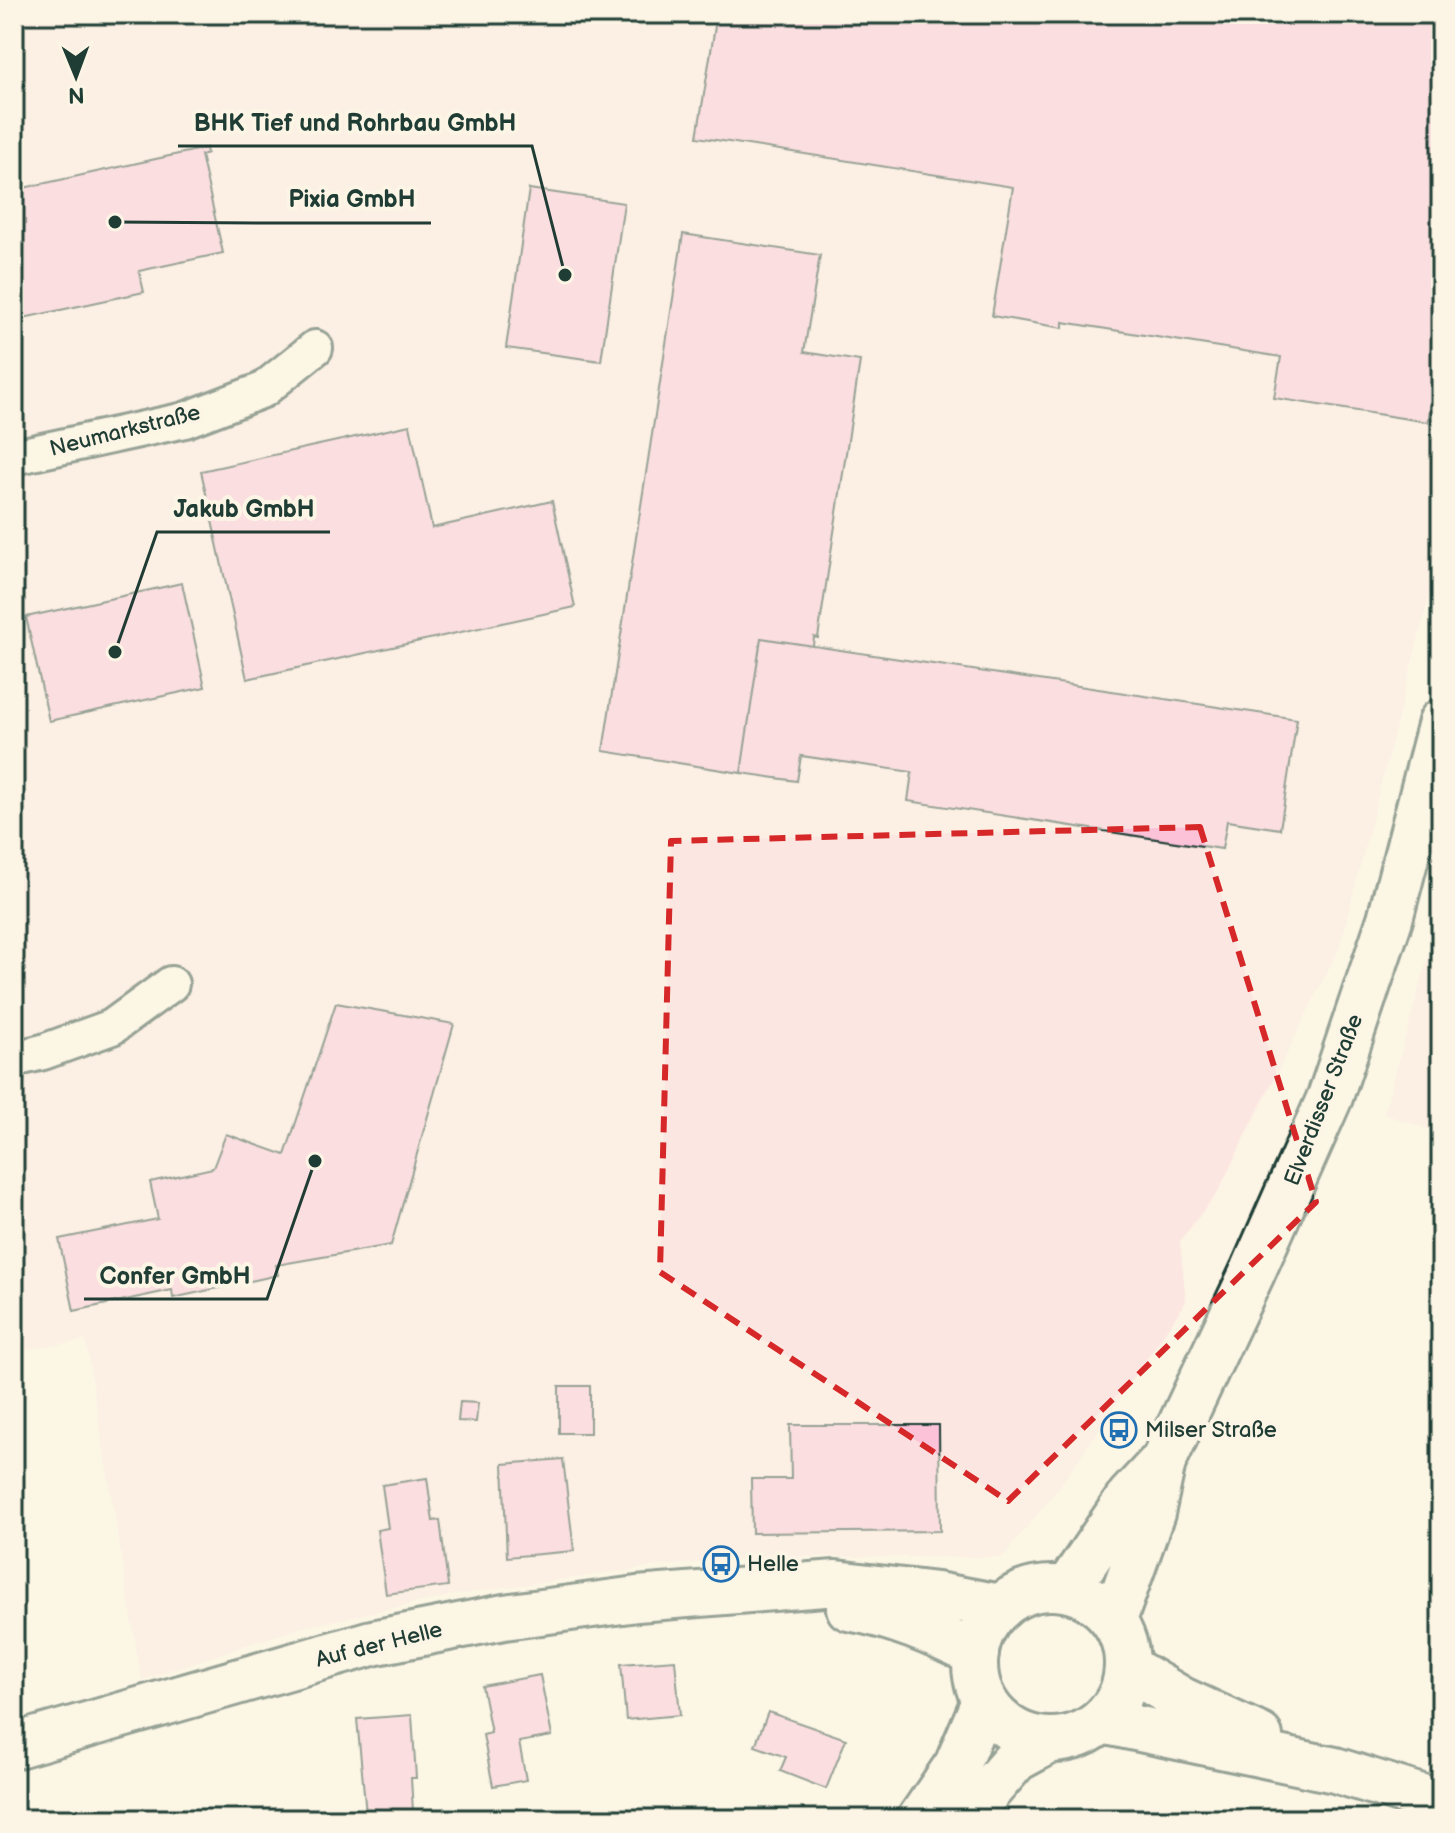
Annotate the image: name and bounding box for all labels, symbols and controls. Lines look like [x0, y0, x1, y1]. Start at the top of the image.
north arrow [36, 36, 116, 116]
text: N [68, 81, 85, 108]
callout: BHK Tief und Rohrbau GmbH [178, 98, 532, 146]
text: BHK Tief und Rohrbau GmbH [194, 109, 516, 138]
callout: Pixia GmbH [272, 175, 431, 223]
text: Pixia GmbH [289, 185, 415, 214]
street label: Neumarkstraße [47, 399, 203, 463]
callout: Jakub GmbH [157, 484, 330, 532]
text: Jakub GmbH [173, 495, 315, 524]
street label: Elverdisser Straße [1279, 1010, 1369, 1190]
callout: Confer GmbH [84, 1251, 267, 1299]
text: Confer GmbH [99, 1262, 251, 1291]
bus stop icon: Milser Straße [1100, 1411, 1138, 1449]
place label: Milser Straße [1145, 1417, 1277, 1444]
bus stop icon: Helle [702, 1545, 740, 1583]
place label: Helle [747, 1551, 799, 1578]
street label: Auf der Helle [313, 1616, 445, 1674]

